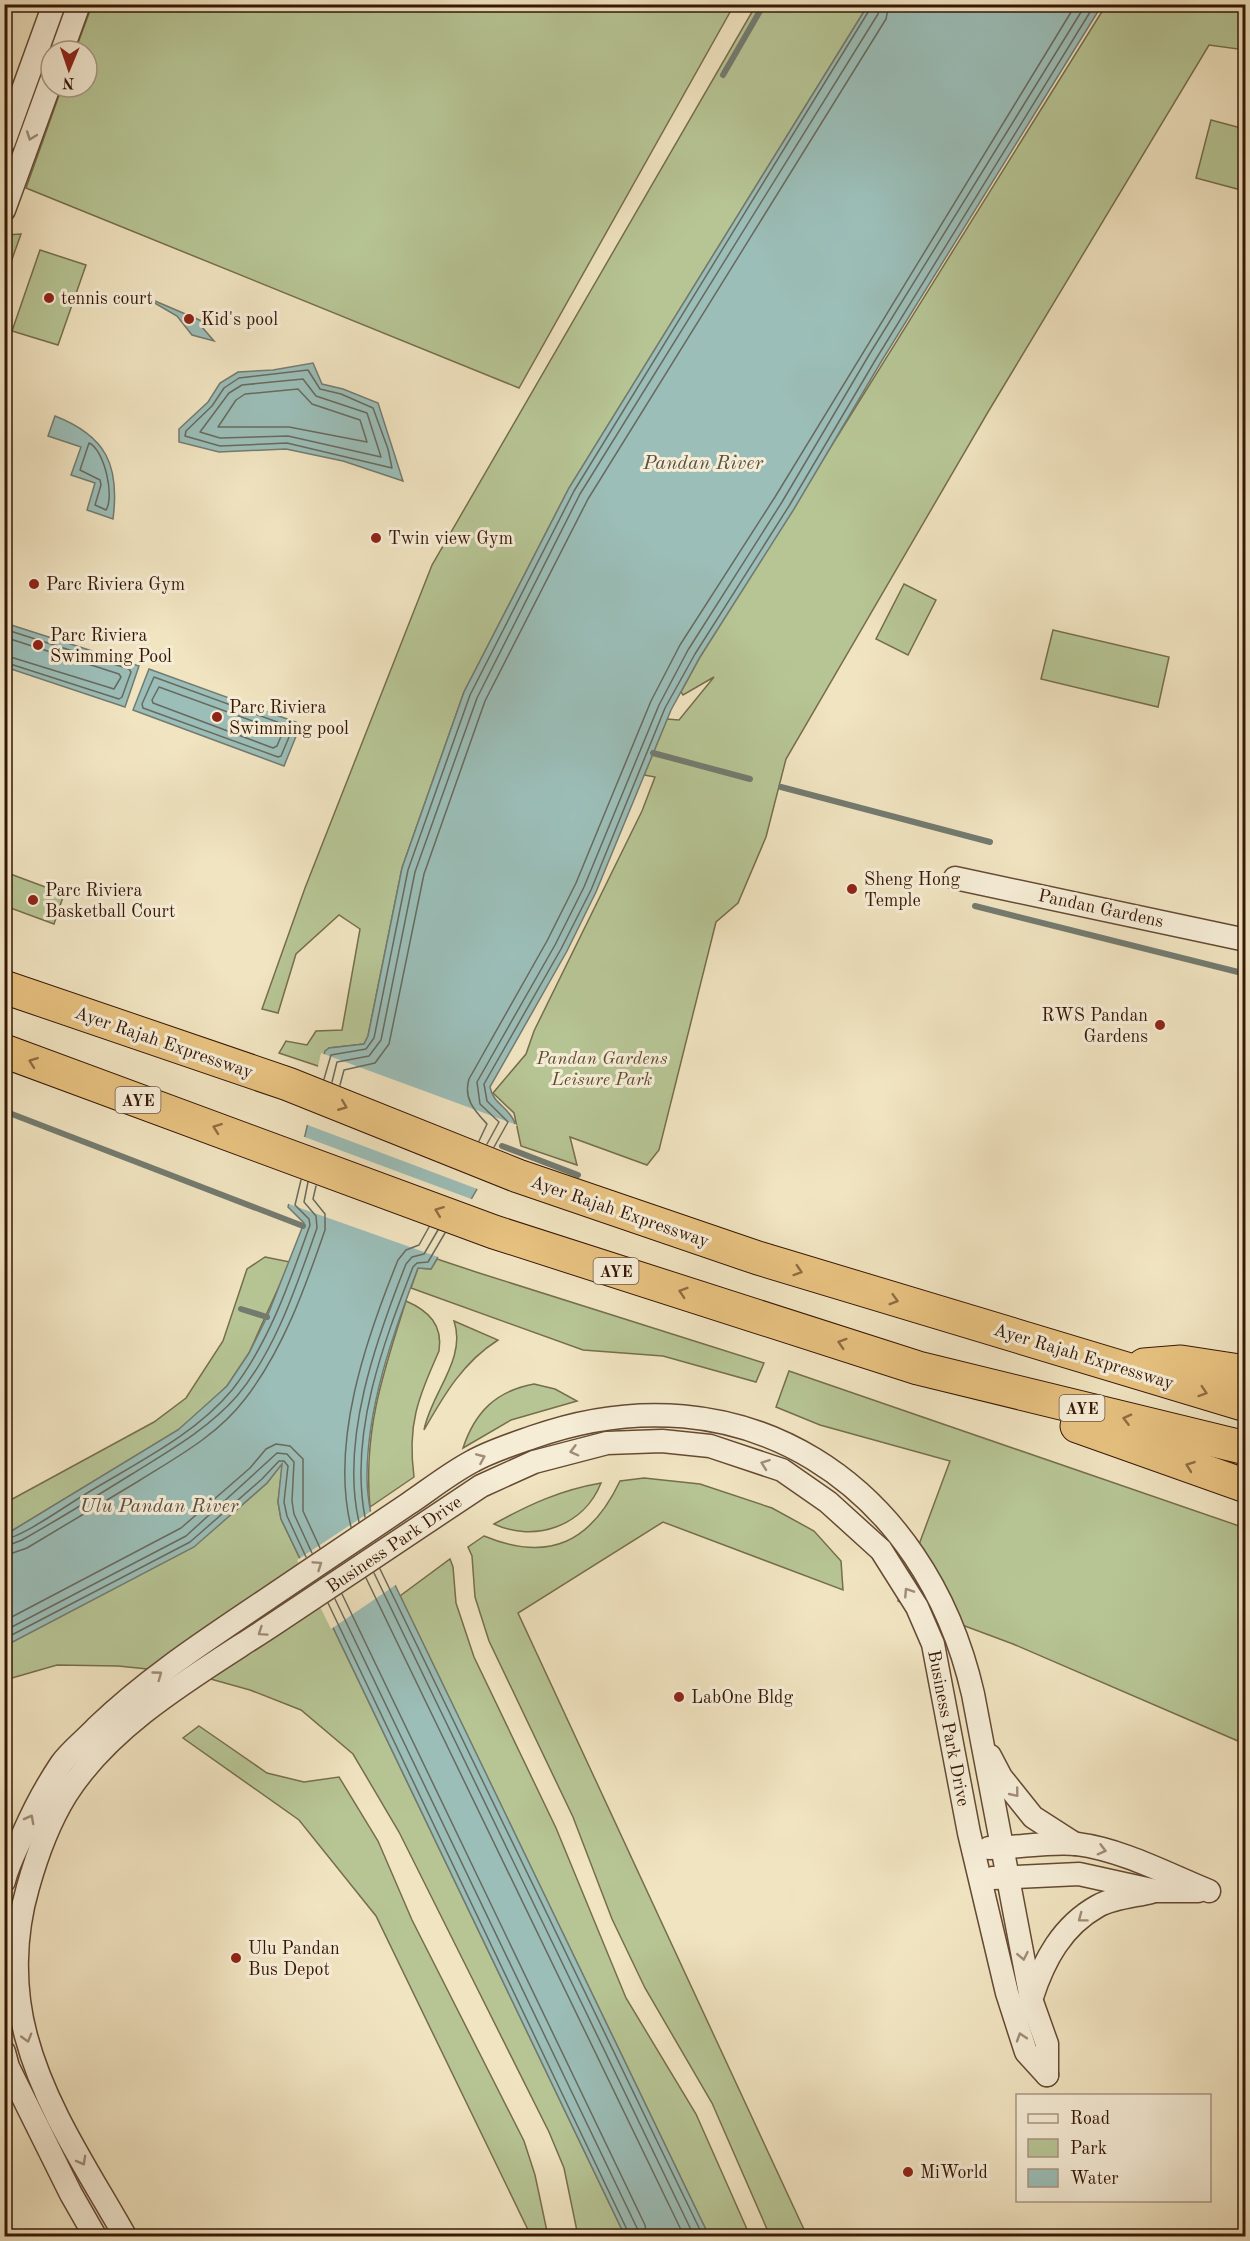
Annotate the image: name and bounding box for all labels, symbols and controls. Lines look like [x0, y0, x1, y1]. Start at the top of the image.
north arrow [39, 39, 99, 99]
text: N [61, 74, 75, 90]
one-way arrow [26, 130, 39, 141]
place label: tennis court [61, 290, 153, 308]
marker: tennis court [42, 291, 56, 305]
place label: Kid's pool [201, 311, 278, 329]
marker: Kid's pool [182, 312, 196, 326]
water label: Pandan River [642, 454, 763, 474]
place label: Twin view Gym [388, 530, 513, 548]
marker: Twin view Gym [369, 531, 383, 545]
place label: Parc Riviera Gym [46, 576, 185, 594]
marker: Parc Riviera Gym [27, 577, 41, 591]
place label: Parc Riviera Swimming Pool [50, 627, 172, 666]
marker: Parc Riviera Swimming Pool [31, 638, 45, 652]
place label: Parc Riviera Swimming pool [229, 699, 349, 738]
marker: Parc Riviera Swimming pool [210, 710, 224, 724]
place label: Sheng Hong Temple [864, 871, 961, 910]
place label: Parc Riviera Basketball Court [45, 882, 175, 921]
marker: Sheng Hong Temple [845, 882, 859, 896]
street label: Pandan Gardens [1037, 887, 1165, 931]
marker: Parc Riviera Basketball Court [26, 893, 40, 907]
street label: Ayer Rajah Expressway [72, 1004, 256, 1082]
place label: RWS Pandan Gardens [1042, 1007, 1148, 1046]
marker: RWS Pandan Gardens [1153, 1018, 1167, 1032]
park label: Pandan Gardens Leisure Park [536, 1050, 668, 1089]
one-way arrow [28, 1056, 39, 1069]
road number: AYE [116, 1087, 160, 1113]
one-way arrow [336, 1099, 347, 1111]
one-way arrow [212, 1123, 223, 1136]
street label: Ayer Rajah Expressway [528, 1173, 712, 1251]
one-way arrow [434, 1206, 445, 1218]
road number: AYE [594, 1258, 638, 1284]
one-way arrow [792, 1263, 803, 1276]
one-way arrow [678, 1287, 689, 1299]
one-way arrow [888, 1293, 898, 1305]
street label: Ayer Rajah Expressway [991, 1321, 1176, 1393]
one-way arrow [837, 1338, 848, 1351]
one-way arrow [1197, 1385, 1208, 1398]
road number: AYE [1060, 1395, 1104, 1421]
one-way arrow [1123, 1413, 1133, 1426]
one-way arrow [569, 1444, 580, 1456]
one-way arrow [475, 1453, 486, 1465]
one-way arrow [760, 1458, 771, 1471]
one-way arrow [1186, 1461, 1196, 1474]
street label: Business Park Drive [324, 1493, 465, 1597]
water label: Ulu Pandan River [80, 1497, 239, 1517]
one-way arrow [312, 1561, 323, 1572]
one-way arrow [903, 1588, 915, 1598]
one-way arrow [258, 1624, 268, 1636]
street label: Business Park Drive [924, 1649, 972, 1808]
one-way arrow [151, 1671, 162, 1682]
place label: LabOne Bldg [691, 1689, 793, 1707]
marker: LabOne Bldg [672, 1690, 686, 1704]
one-way arrow [1007, 1786, 1018, 1797]
one-way arrow [23, 1815, 34, 1825]
one-way arrow [1096, 1843, 1107, 1855]
one-way arrow [1078, 1911, 1089, 1922]
place label: Ulu Pandan Bus Depot [248, 1940, 340, 1979]
one-way arrow [1016, 1950, 1029, 1960]
marker: Ulu Pandan Bus Depot [229, 1951, 243, 1965]
one-way arrow [20, 2032, 32, 2043]
one-way arrow [1016, 2032, 1028, 2043]
legend [1016, 2094, 1211, 2202]
text: Road [1070, 2110, 1110, 2128]
text: Park [1070, 2140, 1107, 2158]
one-way arrow [75, 2155, 87, 2165]
place label: MiWorld [920, 2164, 988, 2182]
marker: MiWorld [901, 2165, 915, 2179]
text: Water [1070, 2170, 1119, 2188]

